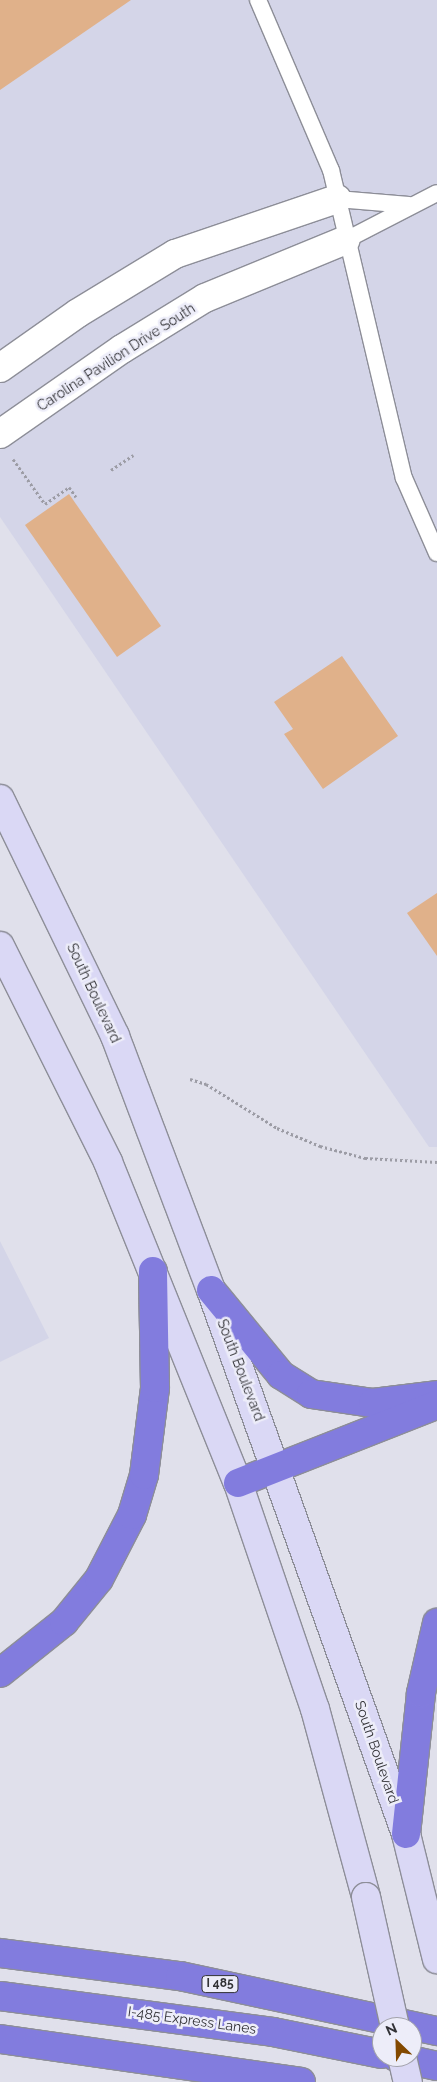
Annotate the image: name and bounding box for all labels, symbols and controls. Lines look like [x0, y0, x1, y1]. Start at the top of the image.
street label: Carolina Pavilion Drive South [34, 300, 198, 414]
street label: South Boulevard [64, 941, 124, 1045]
street label: South Boulevard [214, 1317, 268, 1423]
street label: South Boulevard [352, 1698, 402, 1806]
road number: I 485 [201, 1975, 239, 1994]
street label: I-485 Express Lanes [127, 2003, 257, 2037]
north arrow [372, 2017, 422, 2067]
text: N [383, 2020, 399, 2039]

